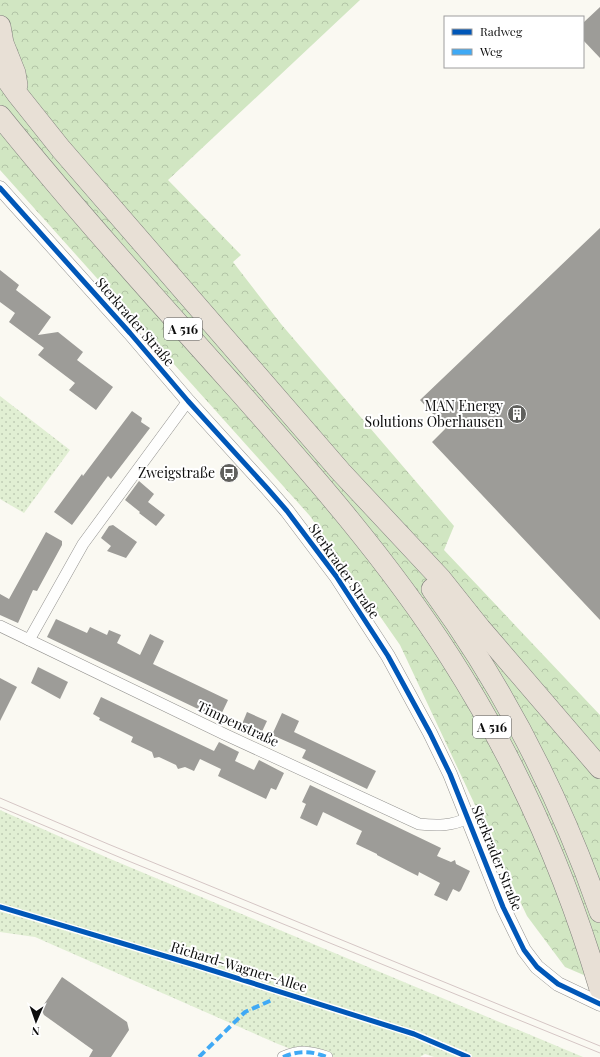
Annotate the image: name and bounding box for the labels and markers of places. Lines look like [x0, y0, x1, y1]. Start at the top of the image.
place label: MAN Energy Solutions Oberhausen [365, 396, 504, 431]
building icon: MAN Energy Solutions Oberhausen [506, 403, 528, 425]
bus stop icon: Zweigstraße [218, 462, 240, 484]
place label: Zweigstraße [138, 463, 215, 482]

